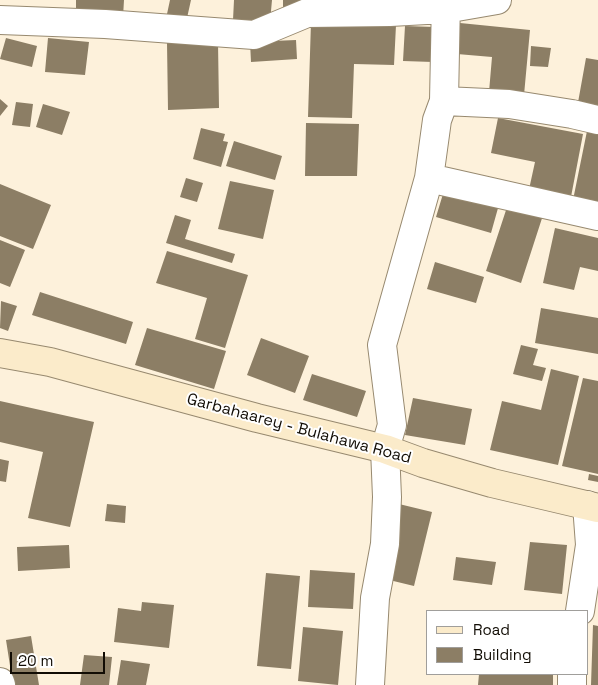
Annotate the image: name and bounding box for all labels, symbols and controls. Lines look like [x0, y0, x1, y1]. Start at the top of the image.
street label: Garbahaarey - Bulahawa Road [185, 390, 413, 468]
legend [426, 610, 588, 675]
text: Road [473, 620, 510, 639]
scale bar [12, 642, 108, 674]
text: Building [473, 645, 532, 664]
text: 20 m [18, 651, 53, 670]

